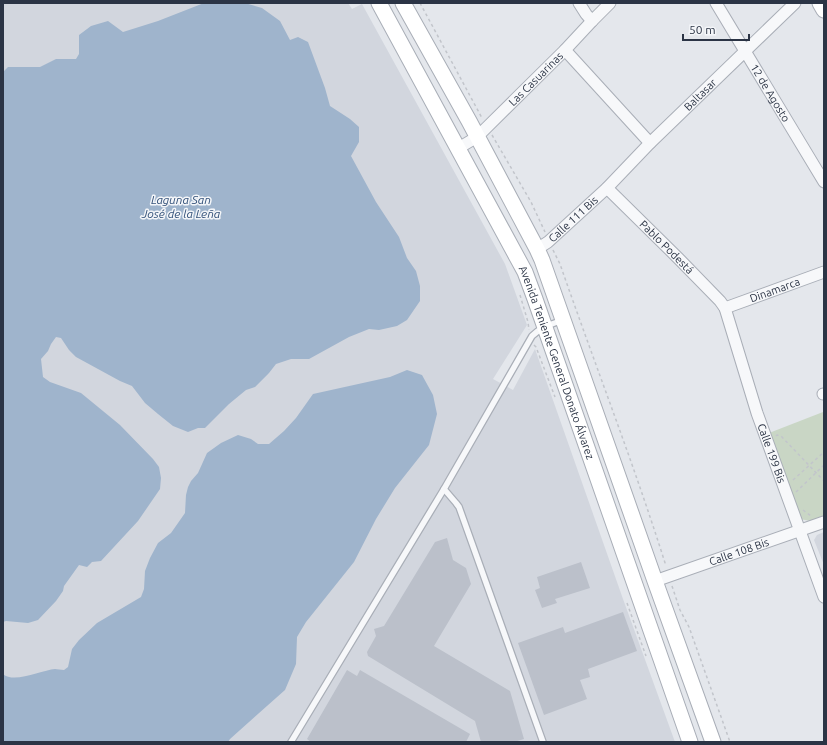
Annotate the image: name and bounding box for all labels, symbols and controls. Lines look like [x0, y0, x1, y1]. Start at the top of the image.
scale bar [683, 16, 749, 42]
text: 50 m [689, 23, 716, 36]
street label: Las Casuarinas [506, 49, 566, 108]
street label: 12 de Agosto [748, 62, 792, 124]
street label: Baltasar [682, 76, 719, 113]
water label: Laguna San José de la Leña [141, 193, 221, 220]
street label: Calle 111 Bis [546, 193, 600, 245]
street label: Pablo Podestá [637, 218, 696, 276]
street label: Avenida Teniente General Donato Álvarez [517, 263, 597, 461]
street label: Dinamarca [748, 275, 802, 304]
street label: Calle 199 Bis [755, 422, 788, 485]
street label: Calle 108 Bis [708, 536, 771, 568]

